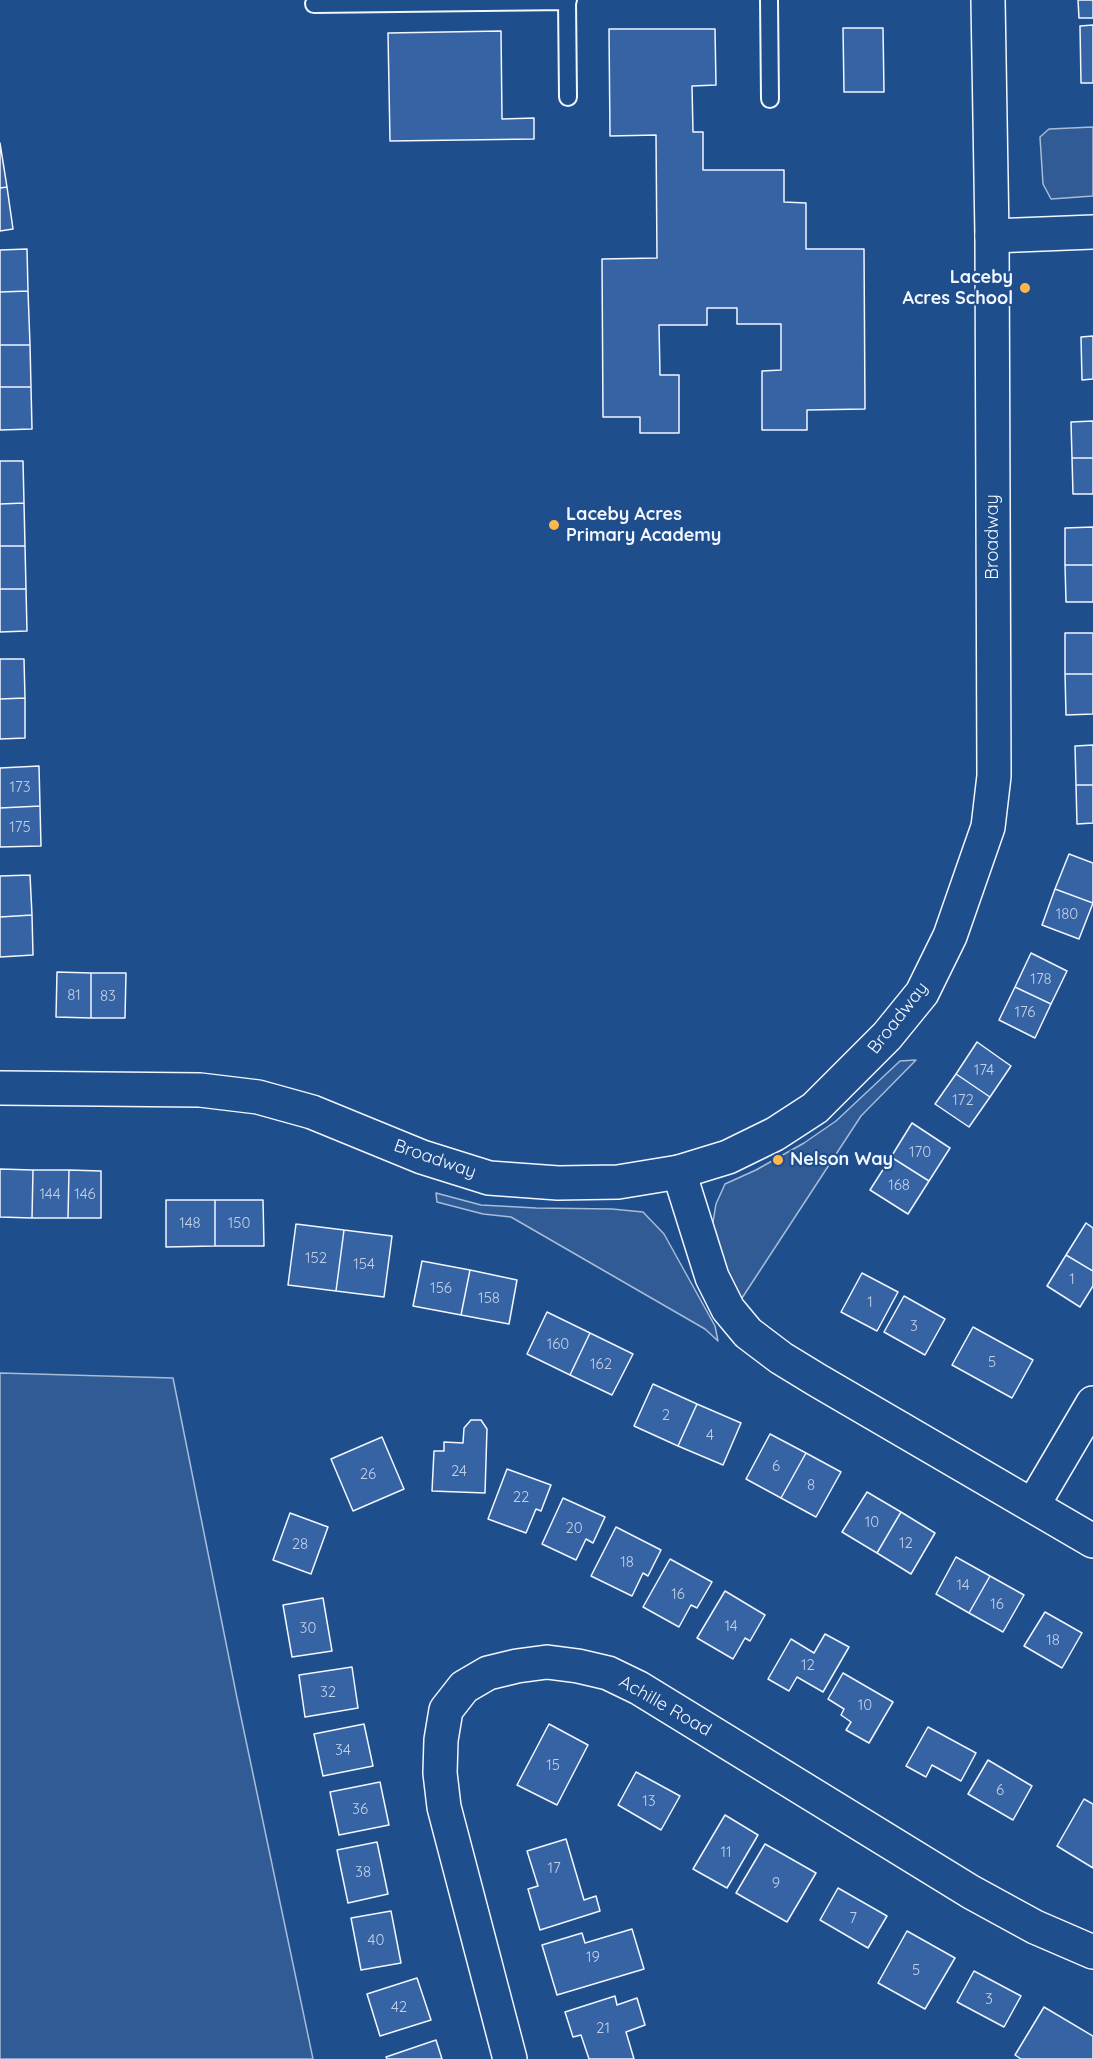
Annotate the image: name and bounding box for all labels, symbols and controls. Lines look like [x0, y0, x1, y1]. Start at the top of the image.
place label: Laceby Acres School [902, 267, 1013, 310]
marker: Laceby Acres School [1018, 281, 1032, 295]
street label: Broadway [982, 494, 1004, 580]
place label: Laceby Acres Primary Academy [566, 504, 721, 546]
marker: Laceby Acres Primary Academy [547, 518, 561, 532]
house number: 173 [9, 778, 31, 796]
house number: 175 [9, 818, 31, 836]
house number: 180 [1056, 905, 1078, 923]
house number: 178 [1030, 970, 1052, 988]
street label: Broadway [863, 978, 933, 1058]
house number: 81 [67, 986, 81, 1004]
house number: 83 [100, 987, 116, 1005]
house number: 176 [1015, 1003, 1035, 1021]
house number: 174 [974, 1061, 994, 1079]
house number: 172 [952, 1091, 974, 1109]
street label: Broadway [391, 1135, 479, 1183]
house number: 170 [909, 1143, 931, 1161]
place label: Nelson Way [790, 1149, 893, 1171]
marker: Nelson Way [771, 1153, 785, 1167]
house number: 168 [888, 1176, 910, 1194]
house number: 144 [39, 1185, 61, 1203]
house number: 146 [74, 1185, 96, 1203]
house number: 148 [179, 1214, 201, 1232]
house number: 150 [228, 1214, 250, 1232]
house number: 152 [305, 1249, 327, 1267]
house number: 154 [353, 1255, 375, 1273]
house number: 1 [1069, 1270, 1075, 1288]
house number: 156 [430, 1279, 452, 1297]
house number: 158 [478, 1289, 500, 1307]
house number: 1 [867, 1293, 873, 1311]
house number: 3 [910, 1317, 918, 1335]
house number: 160 [547, 1335, 569, 1353]
house number: 5 [988, 1353, 996, 1371]
house number: 162 [590, 1355, 612, 1373]
house number: 2 [662, 1406, 670, 1424]
house number: 4 [706, 1426, 714, 1444]
house number: 6 [772, 1457, 780, 1475]
house number: 24 [451, 1462, 467, 1480]
house number: 26 [360, 1465, 376, 1483]
house number: 8 [807, 1476, 815, 1494]
house number: 22 [513, 1488, 529, 1506]
house number: 10 [865, 1513, 879, 1531]
house number: 20 [565, 1519, 583, 1537]
house number: 12 [899, 1534, 913, 1552]
house number: 28 [292, 1535, 308, 1553]
house number: 18 [620, 1553, 634, 1571]
house number: 14 [956, 1576, 970, 1594]
house number: 16 [671, 1585, 685, 1603]
house number: 16 [990, 1595, 1004, 1613]
house number: 14 [724, 1617, 738, 1635]
house number: 30 [300, 1619, 316, 1637]
house number: 18 [1046, 1631, 1060, 1649]
house number: 12 [801, 1656, 815, 1674]
street label: Achille Road [615, 1671, 715, 1741]
house number: 32 [320, 1683, 336, 1701]
house number: 10 [858, 1696, 872, 1714]
house number: 34 [335, 1741, 351, 1759]
house number: 15 [546, 1756, 560, 1774]
house number: 6 [996, 1781, 1004, 1799]
house number: 13 [642, 1792, 656, 1810]
house number: 36 [352, 1800, 368, 1818]
house number: 11 [720, 1843, 732, 1861]
house number: 17 [547, 1859, 561, 1877]
house number: 38 [355, 1863, 371, 1881]
house number: 9 [772, 1874, 780, 1892]
house number: 7 [849, 1909, 857, 1927]
house number: 40 [368, 1931, 384, 1949]
house number: 19 [586, 1948, 600, 1966]
house number: 5 [912, 1961, 920, 1979]
house number: 3 [985, 1990, 993, 2008]
house number: 42 [391, 1998, 407, 2016]
house number: 21 [596, 2019, 610, 2037]

